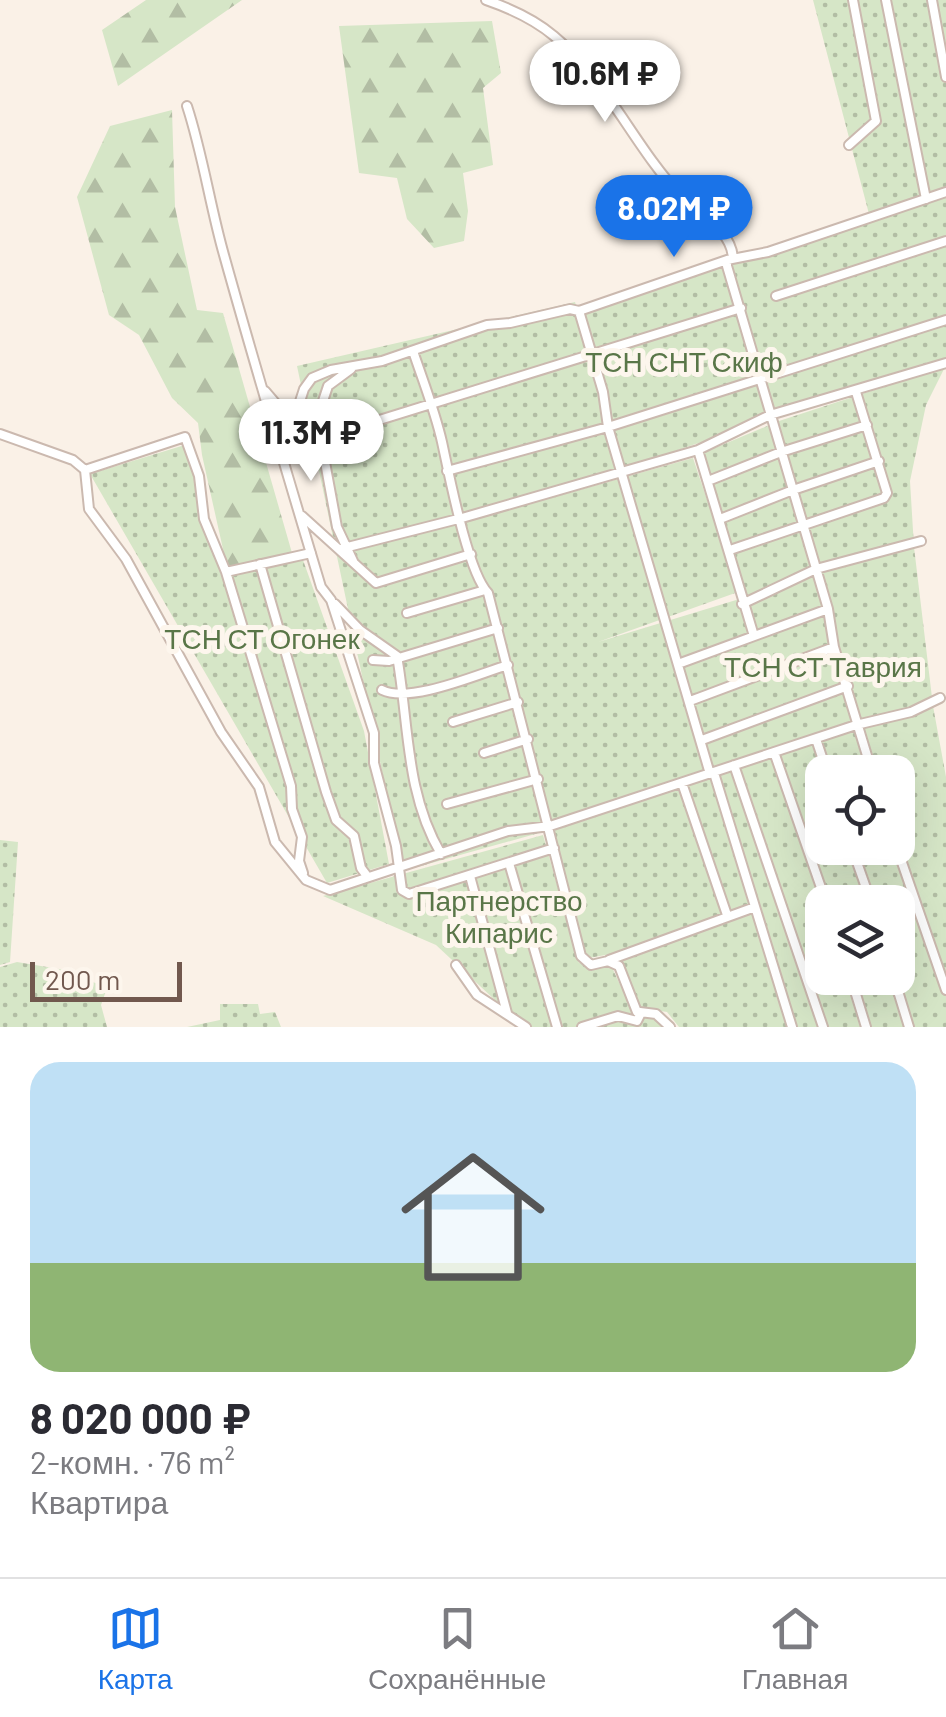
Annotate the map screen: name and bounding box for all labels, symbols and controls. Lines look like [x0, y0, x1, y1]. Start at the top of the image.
pin: 10.6M ₽ [513, 40, 697, 125]
text: 10.6M ₽ [551, 53, 659, 91]
pin: 8.02M ₽ [582, 175, 766, 260]
text: 8.02M ₽ [618, 188, 731, 226]
park label: ТСН СНТ Скиф [585, 344, 783, 378]
pin: 11.3M ₽ [219, 399, 403, 484]
text: 11.3M ₽ [261, 412, 361, 450]
park label: ТСН СТ Огонек [164, 621, 360, 655]
park label: ТСН СТ Таврия [724, 649, 922, 683]
map controls [805, 755, 915, 995]
button: locate [805, 755, 915, 865]
park label: Партнерство Кипарис [415, 883, 583, 949]
button: layers [805, 885, 915, 995]
scale bar [30, 957, 182, 1001]
text: 200 m [45, 962, 120, 996]
icon: home [383, 1127, 563, 1307]
text: 8 020 000 ₽ [30, 1392, 251, 1442]
text: 2-комн. · 76 m² [30, 1442, 235, 1480]
text: Квартира [30, 1482, 168, 1520]
tab: Карта [98, 1601, 173, 1696]
tab: Сохранённые [368, 1601, 546, 1696]
tab: Главная [742, 1601, 848, 1696]

